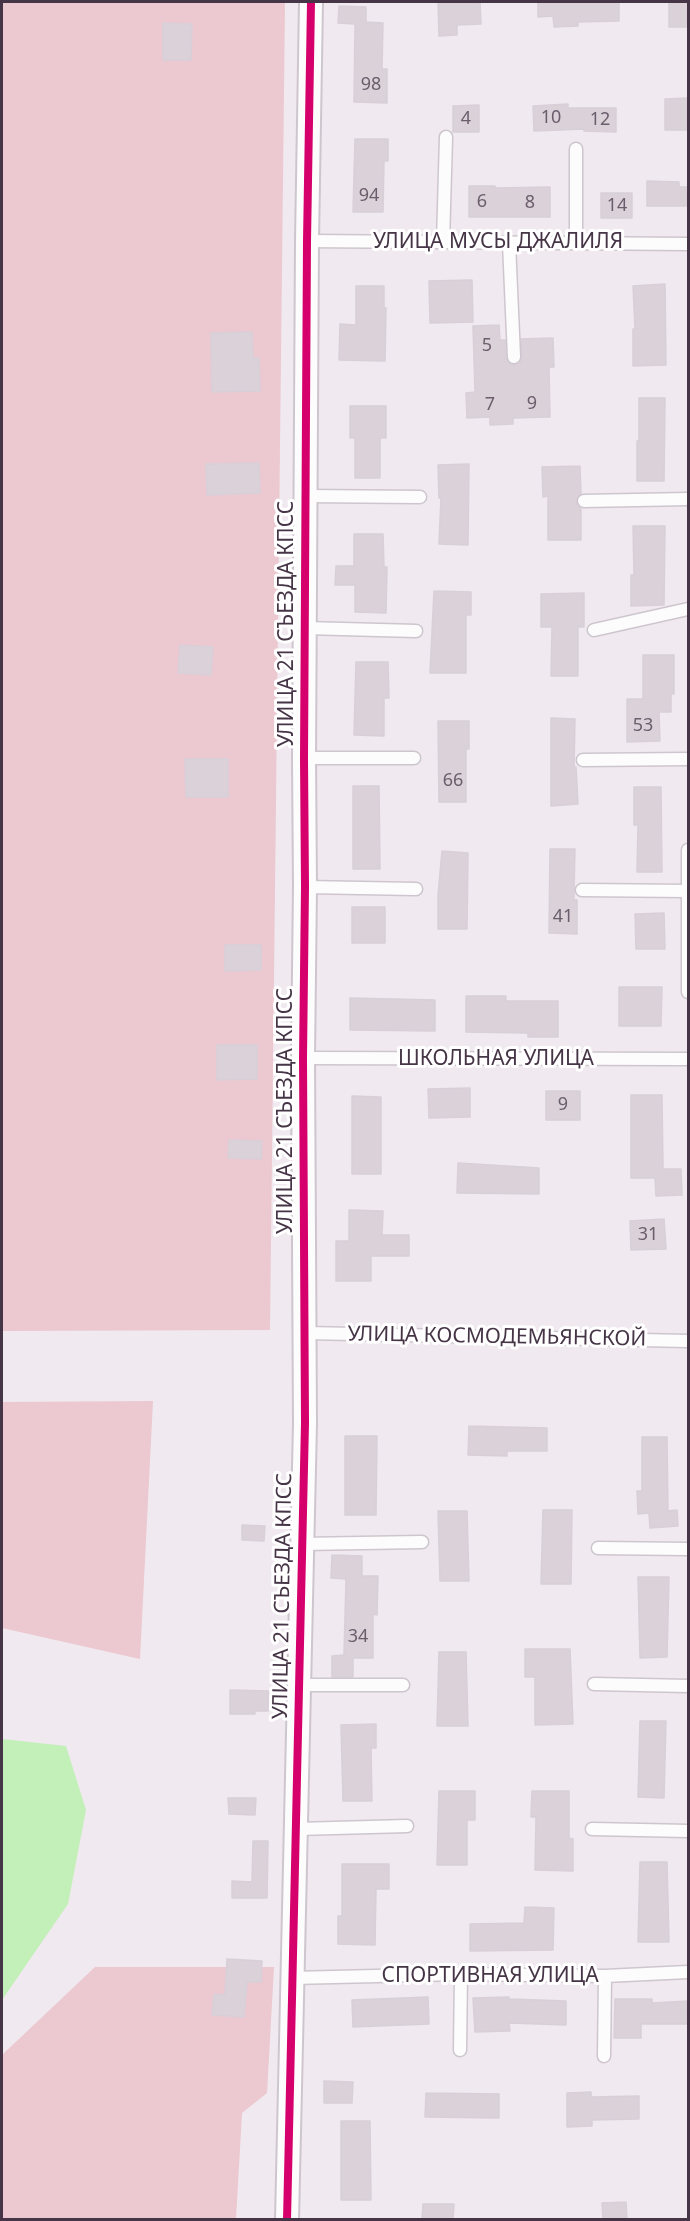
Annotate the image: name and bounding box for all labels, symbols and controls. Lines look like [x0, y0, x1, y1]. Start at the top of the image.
house number: 98 [361, 74, 381, 96]
house number: 10 [541, 107, 561, 129]
house number: 4 [461, 108, 471, 130]
house number: 12 [590, 109, 610, 131]
house number: 94 [359, 185, 379, 207]
house number: 6 [477, 191, 487, 213]
house number: 8 [525, 192, 535, 214]
house number: 14 [607, 195, 627, 217]
street label: УЛИЦА МУСЫ ДЖАЛИЛЯ [373, 229, 623, 255]
house number: 5 [482, 335, 492, 357]
house number: 9 [527, 393, 537, 415]
house number: 7 [485, 394, 495, 416]
street label: УЛИЦА 21 СЪЕЗДА КПСС [274, 501, 300, 747]
house number: 53 [633, 715, 653, 737]
house number: 66 [443, 770, 463, 792]
house number: 41 [553, 906, 573, 928]
street label: УЛИЦА 21 СЪЕЗДА КПСС [273, 988, 299, 1234]
street label: ШКОЛЬНАЯ УЛИЦА [398, 1046, 594, 1072]
house number: 9 [558, 1094, 568, 1116]
house number: 31 [638, 1224, 658, 1246]
street label: УЛИЦА КОСМОДЕМЬЯНСКОЙ [347, 1322, 647, 1352]
street label: УЛИЦА 21 СЪЕЗДА КПСС [268, 1473, 298, 1719]
house number: 34 [348, 1626, 368, 1648]
street label: СПОРТИВНАЯ УЛИЦА [381, 1963, 599, 1989]

